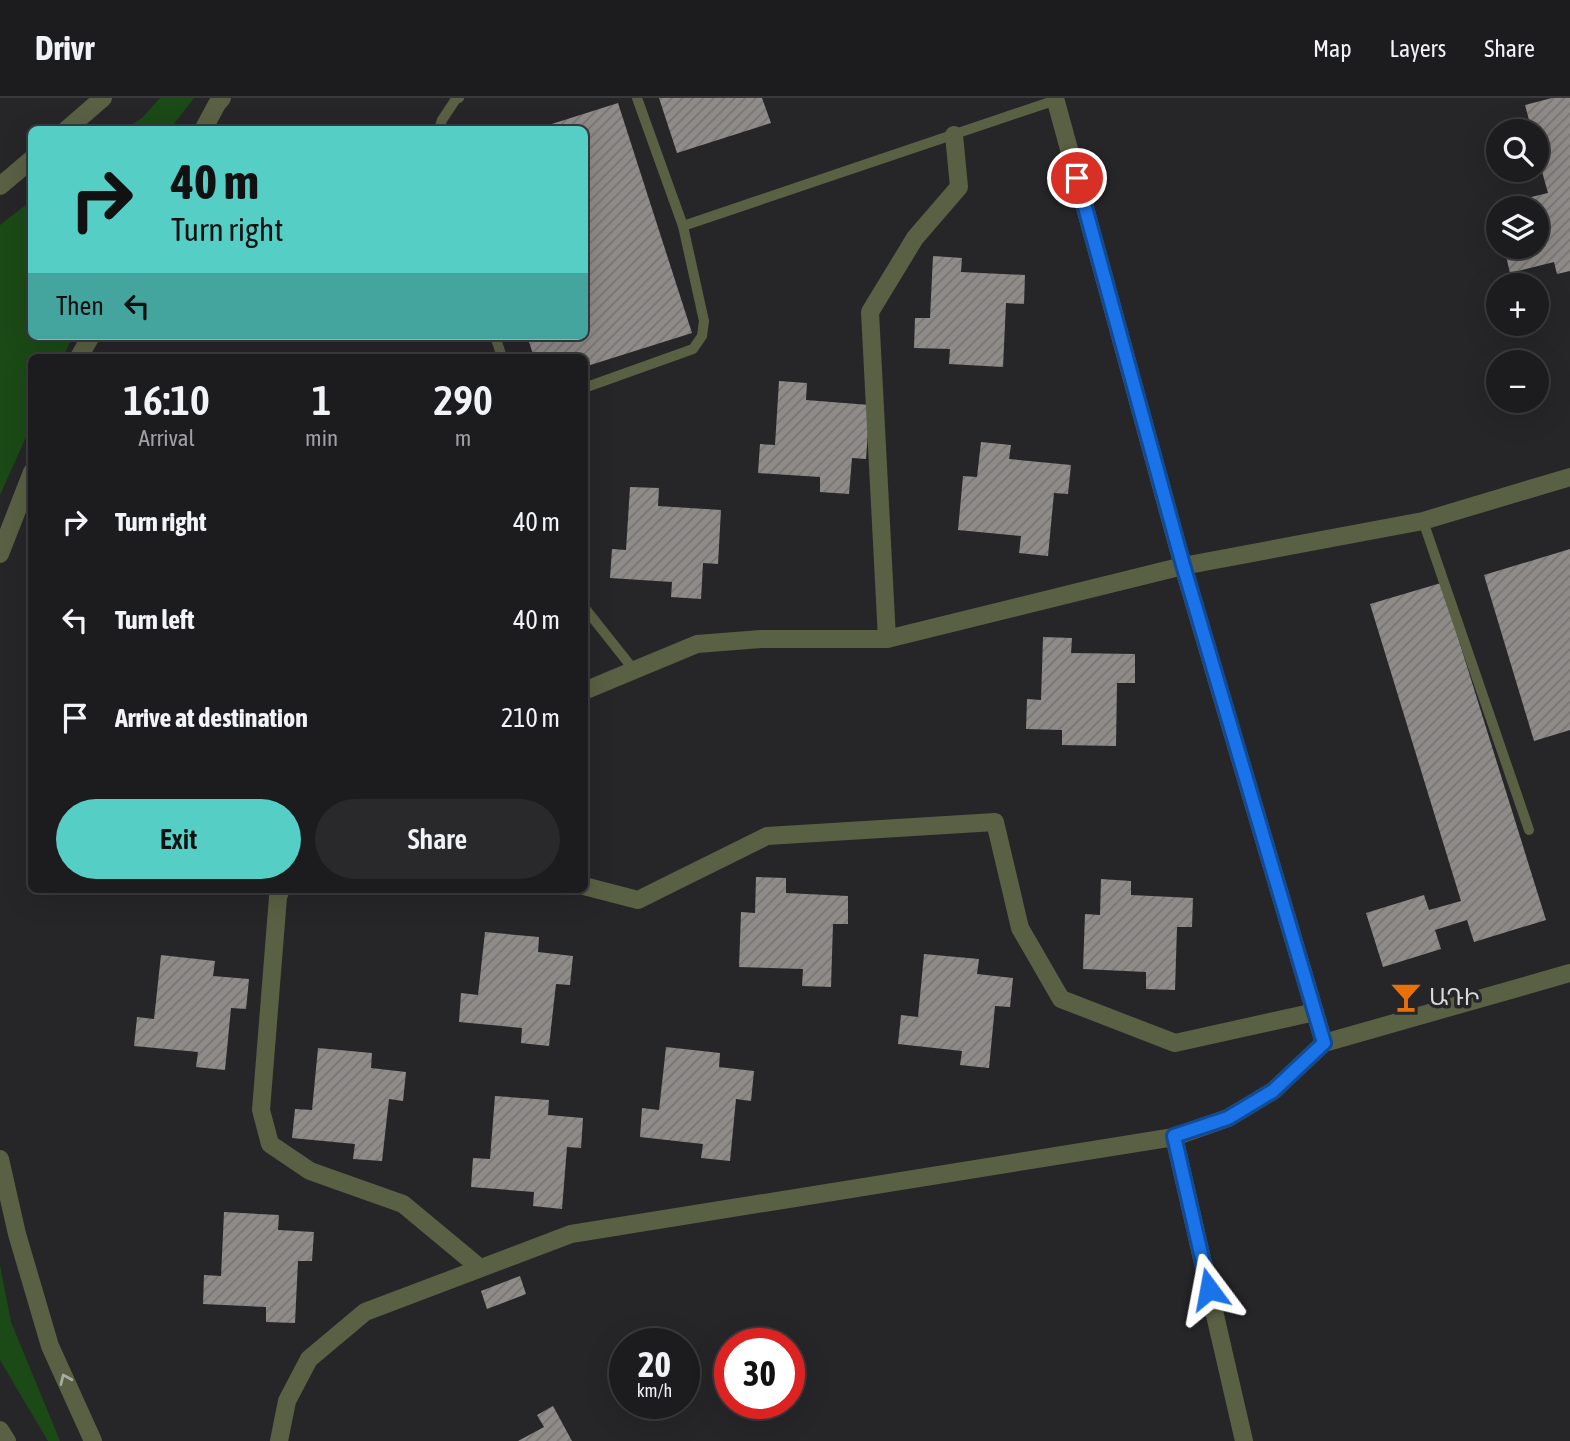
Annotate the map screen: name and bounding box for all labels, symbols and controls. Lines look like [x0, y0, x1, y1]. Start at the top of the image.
text: Drivr [35, 29, 94, 67]
text: Map [1313, 35, 1352, 62]
text: Layers [1390, 35, 1446, 62]
text: Share [1484, 35, 1535, 62]
map controls [1486, 119, 1549, 413]
button: search [1486, 119, 1549, 182]
pin [1047, 148, 1107, 208]
text: 40 m [171, 153, 259, 209]
icon: right [56, 154, 147, 245]
icon: arrive [1058, 159, 1096, 197]
button: layers [1486, 196, 1549, 259]
text: Turn right [171, 211, 284, 248]
button: + [1486, 273, 1549, 336]
icon: left [118, 287, 156, 325]
text: Then [56, 291, 104, 321]
button: − [1486, 350, 1549, 413]
text: 16:10 [123, 376, 210, 424]
text: 1 [312, 376, 331, 424]
text: 290 [433, 376, 493, 424]
text: Arrival [138, 425, 195, 451]
text: min [305, 425, 338, 451]
text: m [455, 425, 471, 451]
icon: right [56, 503, 94, 541]
text: Turn right [115, 507, 206, 537]
text: 40 m [513, 507, 560, 537]
icon: left [56, 601, 94, 639]
text: Turn left [115, 605, 195, 635]
text: 40 m [513, 605, 560, 635]
icon: arrive [56, 699, 94, 737]
text: Arrive at destination [115, 703, 308, 733]
text: 210 m [501, 703, 560, 733]
button: Exit [56, 799, 301, 879]
button: Share [315, 799, 560, 879]
bar icon: ԱԴԻ [1389, 980, 1423, 1014]
place label: ԱԴԻ [1429, 984, 1480, 1010]
position arrow [1172, 1252, 1246, 1326]
speed limit sign: 30 [714, 1328, 805, 1419]
text: 20 [638, 1344, 671, 1384]
one-way arrow [59, 1374, 73, 1386]
text: km/h [637, 1380, 672, 1401]

